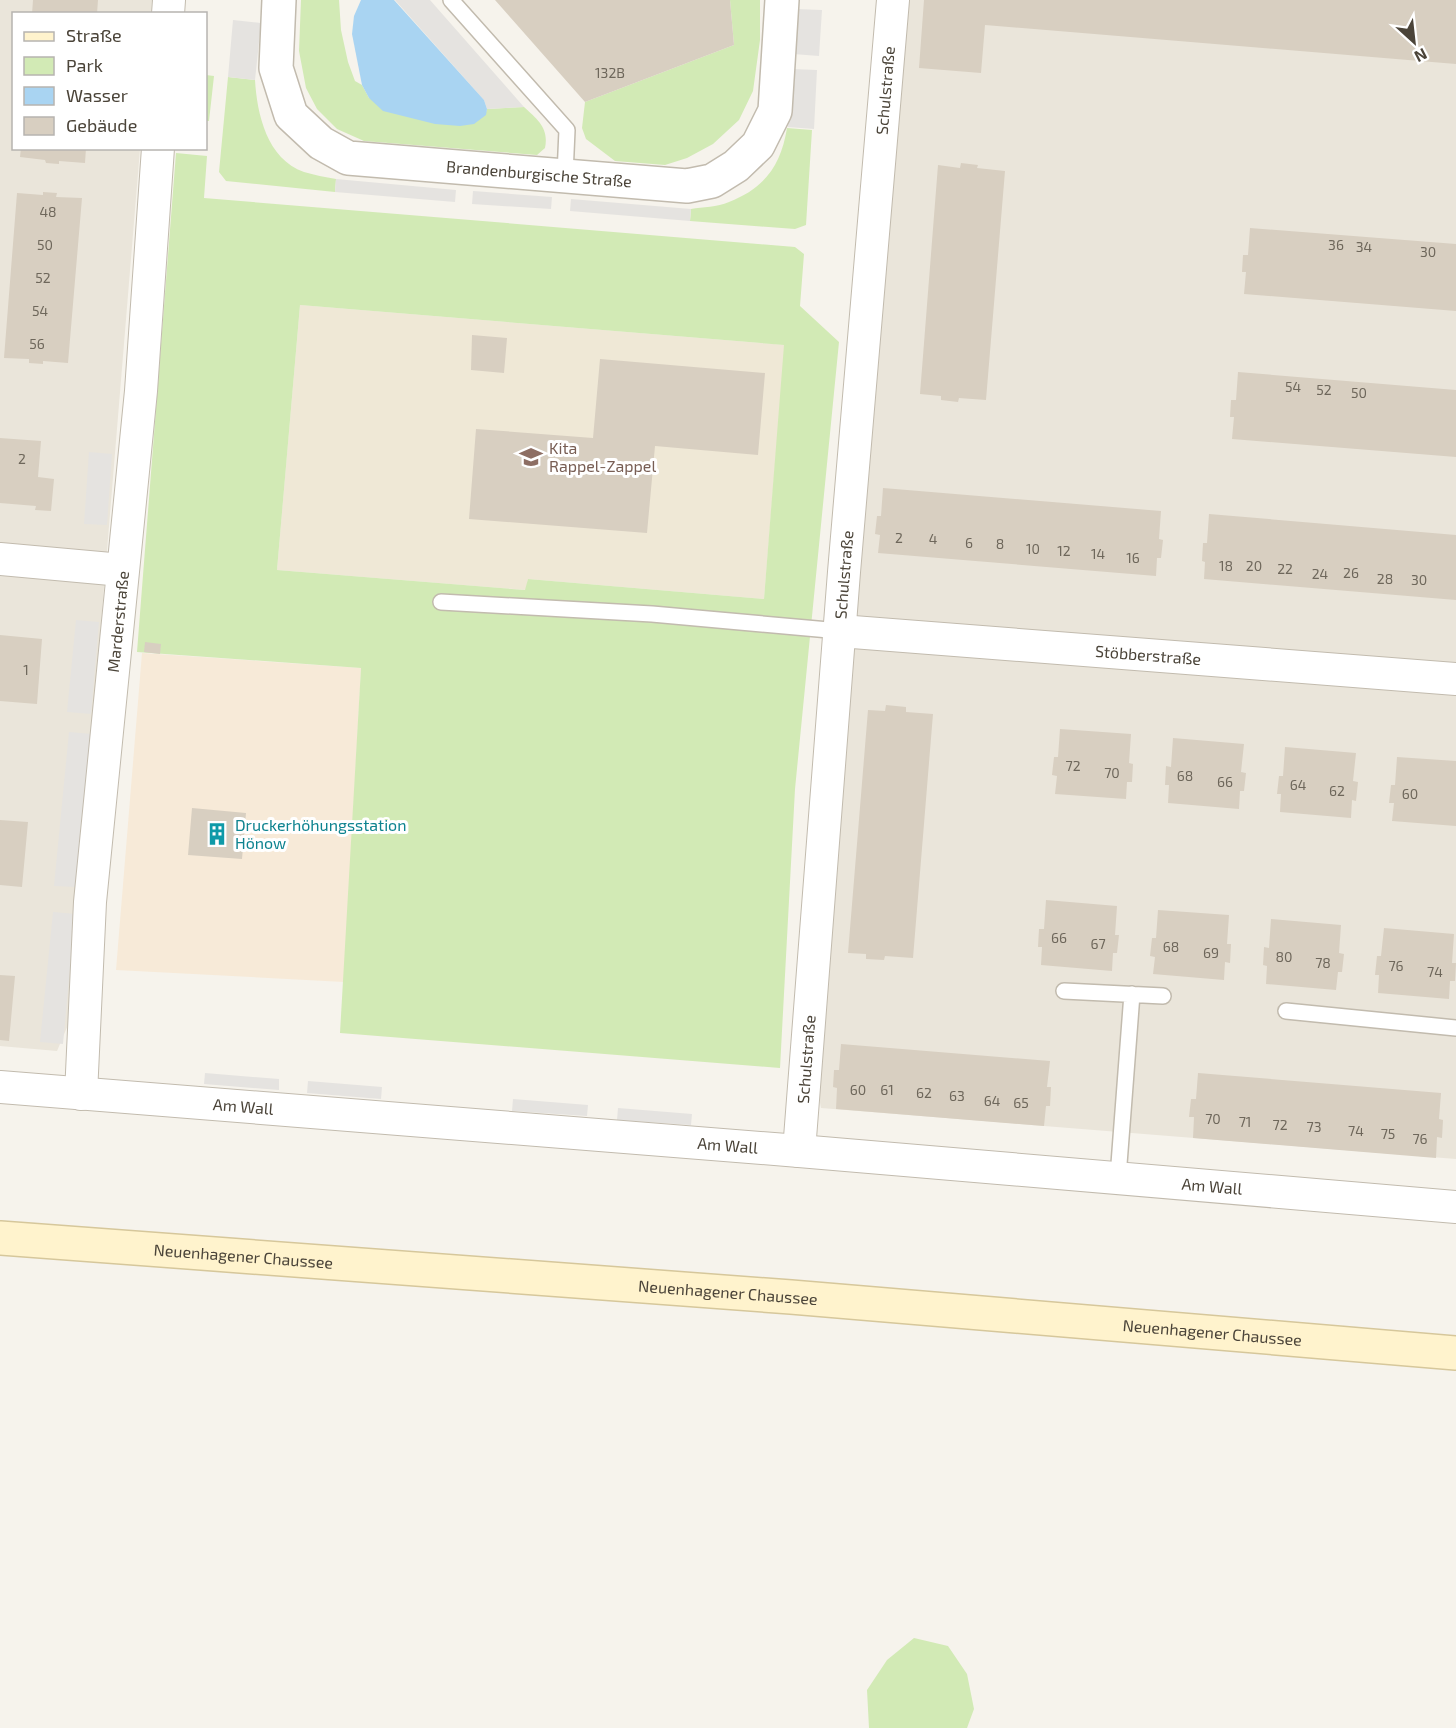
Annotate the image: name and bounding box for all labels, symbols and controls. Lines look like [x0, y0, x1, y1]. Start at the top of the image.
legend [12, 12, 207, 150]
north arrow [1384, 12, 1444, 72]
text: Straße [66, 24, 122, 46]
street label: Schulstraße [871, 45, 898, 136]
text: N [1412, 45, 1431, 67]
text: Park [66, 54, 103, 76]
house number: 132B [595, 64, 625, 81]
text: Wasser [66, 84, 128, 106]
text: Gebäude [66, 114, 137, 136]
street label: Brandenburgische Straße [446, 156, 633, 190]
house number: 48 [39, 203, 57, 220]
house number: 50 [37, 236, 53, 253]
house number: 36 [1328, 236, 1344, 253]
house number: 34 [1356, 238, 1372, 255]
house number: 30 [1420, 243, 1436, 260]
house number: 52 [35, 269, 51, 286]
house number: 54 [32, 302, 48, 319]
house number: 56 [29, 335, 45, 352]
house number: 54 [1285, 378, 1301, 395]
house number: 52 [1316, 381, 1332, 398]
house number: 50 [1351, 384, 1367, 401]
place label: Kita Rappel-Zappel [549, 438, 656, 475]
school or university icon: Kita Rappel-Zappel [518, 444, 544, 470]
house number: 2 [18, 450, 26, 467]
house number: 2 [895, 529, 903, 546]
street label: Schulstraße [830, 530, 857, 620]
house number: 4 [929, 530, 937, 547]
house number: 6 [965, 534, 973, 551]
house number: 8 [996, 535, 1004, 552]
house number: 10 [1026, 540, 1040, 557]
house number: 12 [1057, 542, 1071, 559]
house number: 14 [1091, 545, 1105, 562]
house number: 16 [1126, 549, 1140, 566]
house number: 18 [1219, 557, 1233, 574]
house number: 20 [1246, 557, 1262, 574]
house number: 22 [1277, 560, 1293, 577]
house number: 26 [1343, 564, 1359, 581]
house number: 24 [1312, 565, 1328, 582]
street label: Marderstraße [103, 570, 132, 673]
house number: 28 [1377, 570, 1393, 587]
house number: 30 [1411, 571, 1427, 588]
street label: Stöbberstraße [1094, 641, 1202, 668]
house number: 1 [23, 661, 29, 678]
house number: 72 [1065, 757, 1081, 774]
house number: 70 [1104, 764, 1120, 781]
house number: 68 [1177, 767, 1193, 784]
house number: 66 [1217, 773, 1233, 790]
house number: 64 [1290, 776, 1306, 793]
house number: 62 [1329, 782, 1345, 799]
house number: 60 [1402, 785, 1418, 802]
place label: Druckerhöhungsstation Hönow [235, 815, 407, 852]
building icon: Druckerhöhungsstation Hönow [204, 821, 230, 847]
house number: 66 [1051, 929, 1067, 946]
house number: 67 [1090, 935, 1106, 952]
house number: 68 [1163, 938, 1179, 955]
house number: 69 [1203, 944, 1219, 961]
house number: 80 [1276, 948, 1292, 965]
house number: 78 [1315, 954, 1331, 971]
house number: 76 [1388, 957, 1404, 974]
house number: 74 [1427, 963, 1443, 980]
street label: Schulstraße [793, 1014, 819, 1104]
house number: 60 [850, 1081, 866, 1098]
house number: 61 [880, 1081, 894, 1098]
house number: 62 [916, 1084, 932, 1101]
house number: 63 [949, 1087, 965, 1104]
house number: 64 [984, 1092, 1000, 1109]
street label: Am Wall [212, 1094, 274, 1118]
house number: 65 [1013, 1094, 1029, 1111]
house number: 70 [1205, 1110, 1221, 1127]
house number: 71 [1239, 1113, 1251, 1130]
house number: 72 [1272, 1116, 1288, 1133]
house number: 73 [1307, 1118, 1321, 1135]
house number: 74 [1348, 1122, 1364, 1139]
house number: 75 [1381, 1125, 1395, 1142]
house number: 76 [1412, 1130, 1428, 1147]
street label: Am Wall [697, 1133, 759, 1157]
street label: Am Wall [1181, 1174, 1243, 1198]
street label: Neuenhagener Chaussee [153, 1239, 334, 1272]
street label: Neuenhagener Chaussee [638, 1276, 818, 1308]
street label: Neuenhagener Chaussee [1122, 1315, 1303, 1349]

